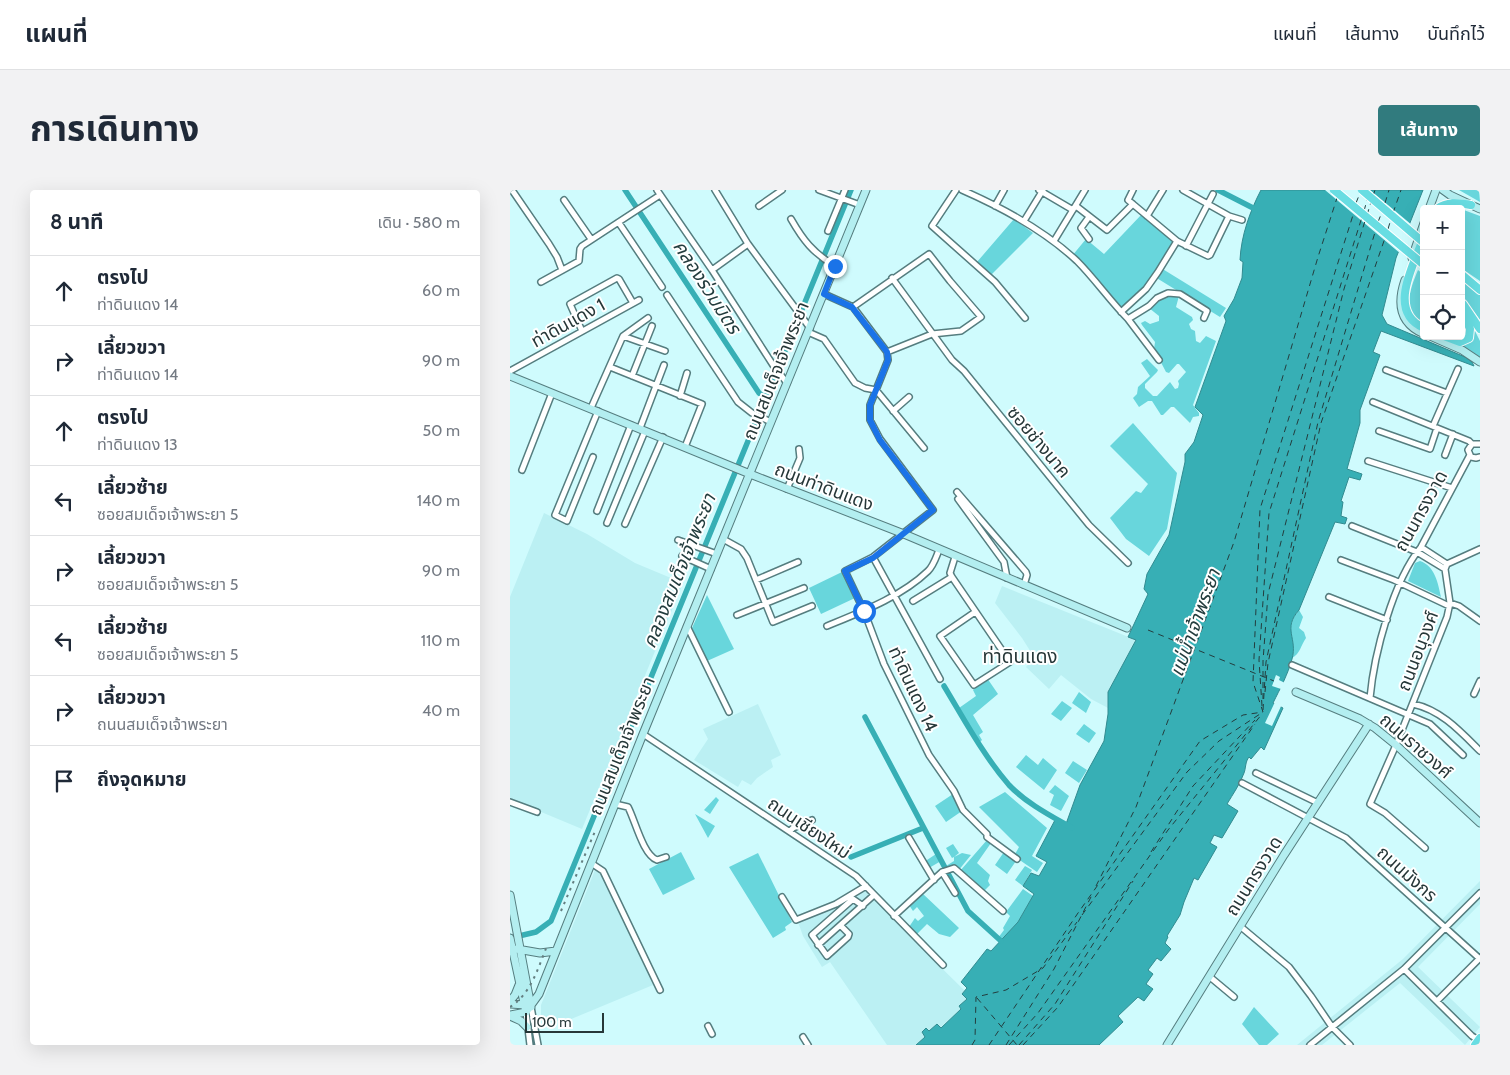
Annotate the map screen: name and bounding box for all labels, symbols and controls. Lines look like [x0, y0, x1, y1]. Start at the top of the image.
text: แผนที่ [25, 19, 88, 48]
text: แผนที่ [1273, 23, 1317, 45]
text: เส้นทาง [1345, 23, 1399, 45]
text: บันทึกไว้ [1427, 23, 1485, 45]
button: เส้นทาง [1378, 105, 1480, 156]
text: การเดินทาง [30, 107, 199, 150]
map controls [1420, 205, 1465, 340]
button: + [1420, 205, 1465, 250]
text: 8 นาที [50, 209, 104, 234]
text: เดิน · 580 m [378, 213, 460, 232]
water label: คลองร่วมมิตร [668, 236, 747, 340]
button: − [1420, 250, 1465, 295]
route end [824, 255, 847, 278]
text: ตรงไป [97, 266, 149, 289]
icon: ahead [50, 277, 78, 305]
text: 60 m [422, 281, 460, 300]
street label: ท่าดินแดง 1 [527, 294, 609, 352]
text: ท่าดินแดง 14 [97, 295, 178, 314]
button: locate [1420, 295, 1465, 340]
street label: ถนนสมเด็จเจ้าพระยา [738, 299, 814, 443]
text: เลี้ยวขวา [97, 336, 166, 359]
icon: right [50, 347, 78, 375]
text: 90 m [422, 351, 460, 370]
text: ท่าดินแดง 14 [97, 365, 178, 384]
street label: ซอยช่างนาค [1003, 401, 1075, 483]
text: ตรงไป [97, 406, 149, 429]
icon: ahead [50, 417, 78, 445]
text: 50 m [423, 421, 460, 440]
text: ท่าดินแดง 13 [97, 435, 178, 454]
street label: ถนนท่าดินแดง [771, 458, 877, 516]
street label: ถนนทรงวาด [1390, 466, 1452, 556]
text: เลี้ยวซ้าย [97, 476, 168, 499]
icon: left [50, 487, 78, 515]
water label: คลองสมเด็จเจ้าพระยา [638, 489, 721, 651]
text: 140 m [417, 491, 460, 510]
text: ซอยสมเด็จเจ้าพระยา 5 [97, 505, 238, 524]
text: เลี้ยวขวา [97, 546, 166, 569]
icon: right [50, 557, 78, 585]
text: 90 m [422, 561, 460, 580]
water label: แม่น้ำเจ้าพระยา [1163, 564, 1225, 680]
text: ซอยสมเด็จเจ้าพระยา 5 [97, 575, 238, 594]
route start [853, 600, 876, 623]
street label: ถนนอนุวงศ์ [1393, 608, 1443, 694]
text: เลี้ยวซ้าย [97, 616, 168, 639]
icon: left [50, 627, 78, 655]
text: 110 m [421, 631, 460, 650]
street label: ท่าดินแดง 14 [884, 643, 942, 735]
text: ซอยสมเด็จเจ้าพระยา 5 [97, 645, 238, 664]
district label: ท่าดินแดง [982, 645, 1058, 668]
street label: ถนนสมเด็จเจ้าพระยา [584, 674, 660, 818]
text: เลี้ยวขวา [97, 686, 166, 709]
icon: right [50, 697, 78, 725]
text: 40 m [422, 701, 460, 720]
street label: ถนนราชวงศ์ [1375, 709, 1457, 783]
text: ถนนสมเด็จเจ้าพระยา [97, 715, 228, 734]
icon: arrive [50, 767, 78, 795]
text: ถึงจุดหมาย [97, 768, 187, 791]
street label: ถนนเชียงใหม่ [763, 792, 855, 864]
street label: ถนนทรงวาด [1221, 832, 1287, 920]
street label: ถนนมังกร [1372, 841, 1442, 907]
scale bar [525, 1010, 604, 1033]
text: 100 m [532, 1013, 572, 1031]

